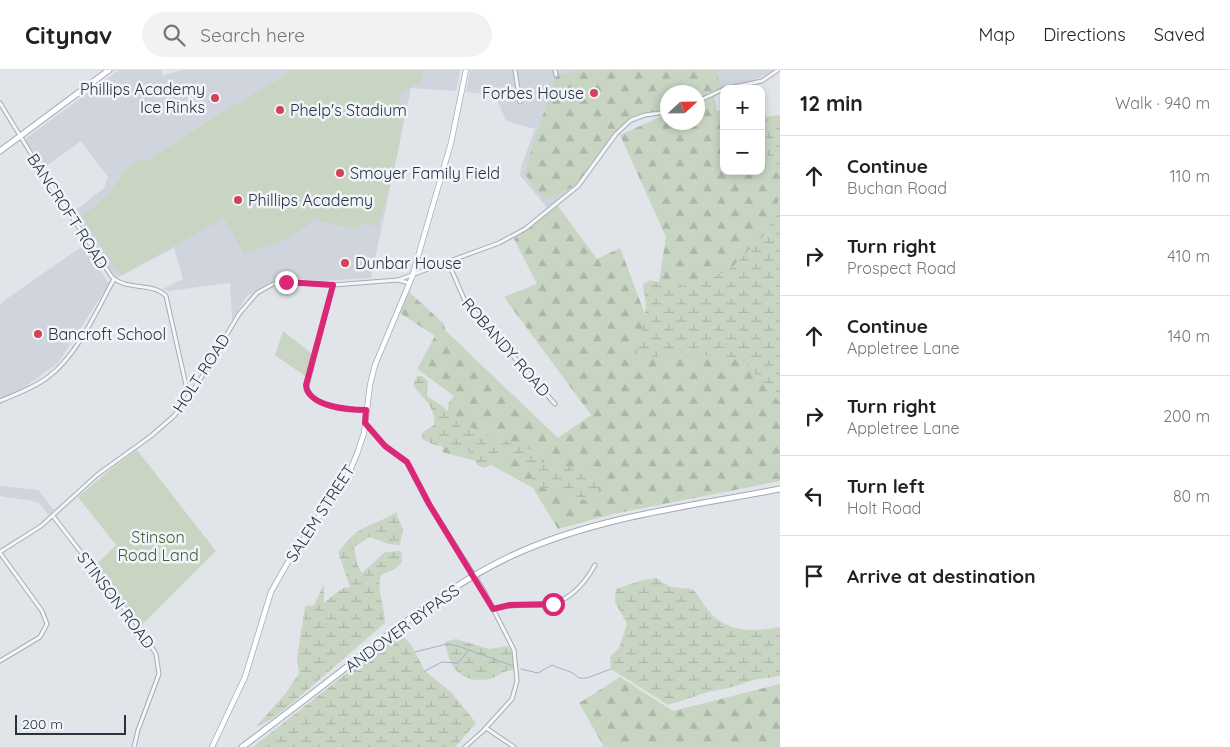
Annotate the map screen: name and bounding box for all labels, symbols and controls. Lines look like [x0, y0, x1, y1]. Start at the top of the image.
search box [142, 12, 492, 57]
text: Citynav [25, 20, 112, 50]
icon: search [160, 21, 188, 49]
text: Search here [200, 23, 305, 47]
text: Map [978, 23, 1015, 46]
text: Directions [1043, 23, 1126, 46]
text: Saved [1154, 23, 1205, 46]
place label: Phillips Academy Ice Rinks [80, 79, 205, 117]
place label: Forbes House [482, 83, 584, 103]
north arrow [660, 85, 705, 130]
map controls [720, 85, 765, 175]
button: + [720, 85, 765, 130]
marker: Forbes House [588, 87, 600, 99]
text: 12 min [800, 90, 863, 116]
marker: Phillips Academy Ice Rinks [209, 92, 221, 104]
text: Walk · 940 m [1115, 93, 1210, 113]
place label: Phelp's Stadium [290, 100, 407, 120]
marker: Phelp's Stadium [274, 104, 286, 116]
button: − [720, 130, 765, 175]
street label: BANCROFT ROAD [23, 150, 113, 272]
text: Continue [847, 154, 928, 178]
icon: ahead [800, 162, 828, 190]
place label: Smoyer Family Field [350, 163, 500, 183]
text: 110 m [1170, 166, 1210, 186]
marker: Smoyer Family Field [334, 167, 346, 179]
text: Buchan Road [847, 178, 947, 198]
place label: Phillips Academy [248, 190, 373, 210]
marker: Phillips Academy [232, 194, 244, 206]
text: Turn right [847, 234, 936, 258]
icon: right [800, 242, 828, 270]
text: 410 m [1167, 246, 1210, 266]
place label: Dunbar House [355, 253, 462, 273]
marker: Dunbar House [339, 257, 351, 269]
text: Prospect Road [847, 258, 956, 278]
route end [275, 271, 298, 294]
street label: ROBANDY ROAD [458, 294, 554, 400]
text: Continue [847, 314, 928, 338]
icon: ahead [800, 322, 828, 350]
place label: Bancroft School [48, 324, 166, 344]
text: 140 m [1167, 326, 1210, 346]
marker: Bancroft School [32, 328, 44, 340]
street label: HOLT ROAD [168, 330, 234, 416]
text: Appletree Lane [847, 338, 959, 358]
text: Turn right [847, 394, 936, 418]
icon: right [800, 402, 828, 430]
text: 200 m [1163, 406, 1210, 426]
text: Appletree Lane [847, 418, 959, 438]
street label: SALEM STREET [281, 460, 359, 565]
text: Turn left [847, 474, 925, 498]
icon: left [800, 482, 828, 510]
text: 80 m [1173, 486, 1210, 506]
text: Holt Road [847, 498, 921, 518]
park label: Stinson Road Land [117, 527, 199, 565]
street label: STINSON ROAD [73, 548, 159, 652]
icon: arrive [800, 562, 828, 590]
text: Arrive at destination [847, 564, 1036, 588]
street label: ANDOVER BYPASS [341, 580, 463, 676]
route start [542, 593, 565, 616]
scale bar [15, 712, 126, 735]
text: 200 m [22, 715, 63, 733]

